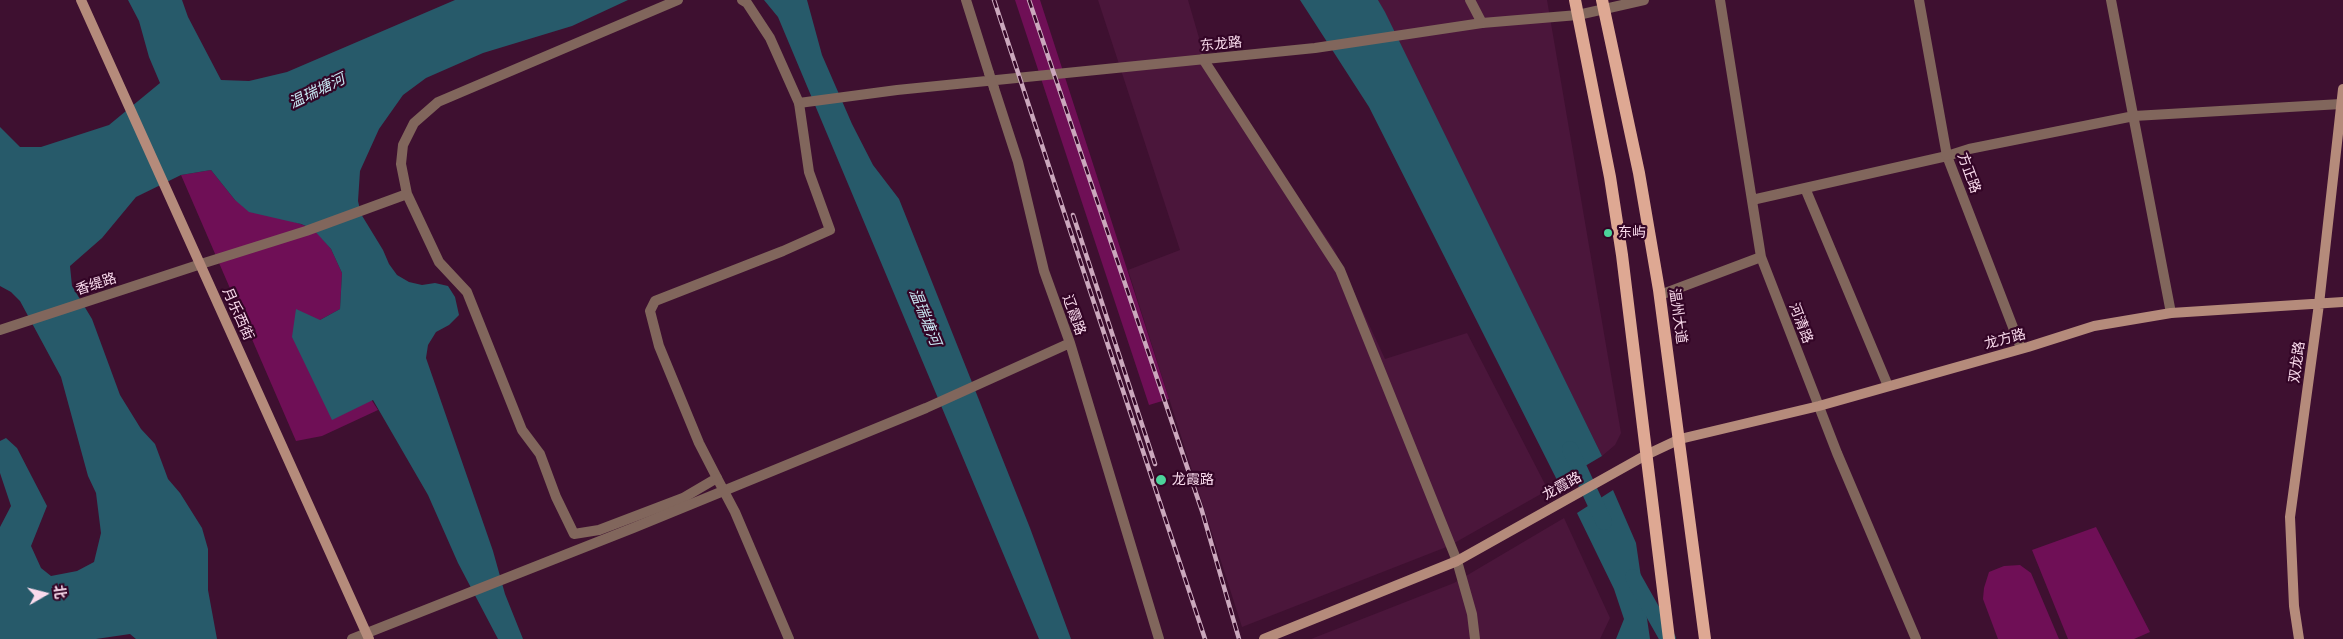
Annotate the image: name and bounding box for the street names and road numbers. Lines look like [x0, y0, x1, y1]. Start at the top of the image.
street label: 东龙路 [1199, 33, 1243, 55]
street label: 方正路 [1954, 150, 1984, 196]
street label: 香缇路 [73, 270, 119, 298]
street label: 月乐西街 [219, 285, 257, 343]
street label: 温州大道 [1666, 287, 1690, 345]
street label: 辽霞路 [1059, 292, 1089, 338]
street label: 河清路 [1786, 300, 1816, 346]
street label: 龙方路 [1983, 325, 2027, 353]
street label: 双龙路 [2286, 340, 2308, 384]
street label: 龙霞路 [1540, 468, 1584, 504]

